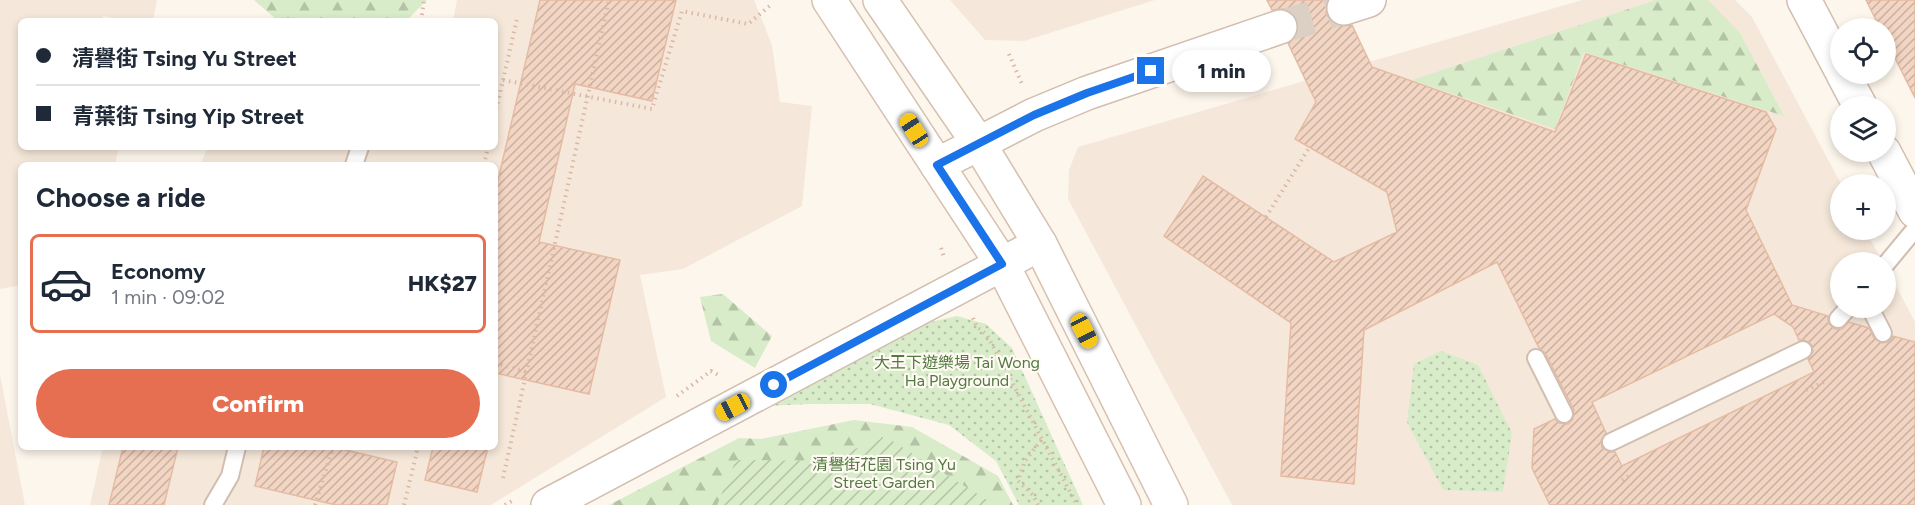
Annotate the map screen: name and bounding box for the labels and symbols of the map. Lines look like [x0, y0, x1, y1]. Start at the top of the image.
callout: 1 min [1172, 50, 1271, 92]
route end [1137, 57, 1164, 84]
car [897, 110, 931, 150]
car [1068, 311, 1100, 351]
park label: 大王下遊樂場 Tai Wong Ha Playground [874, 353, 1040, 390]
route start [760, 371, 787, 398]
car [713, 391, 753, 423]
park label: 清譽街花園 Tsing Yu Street Garden [812, 455, 956, 492]

